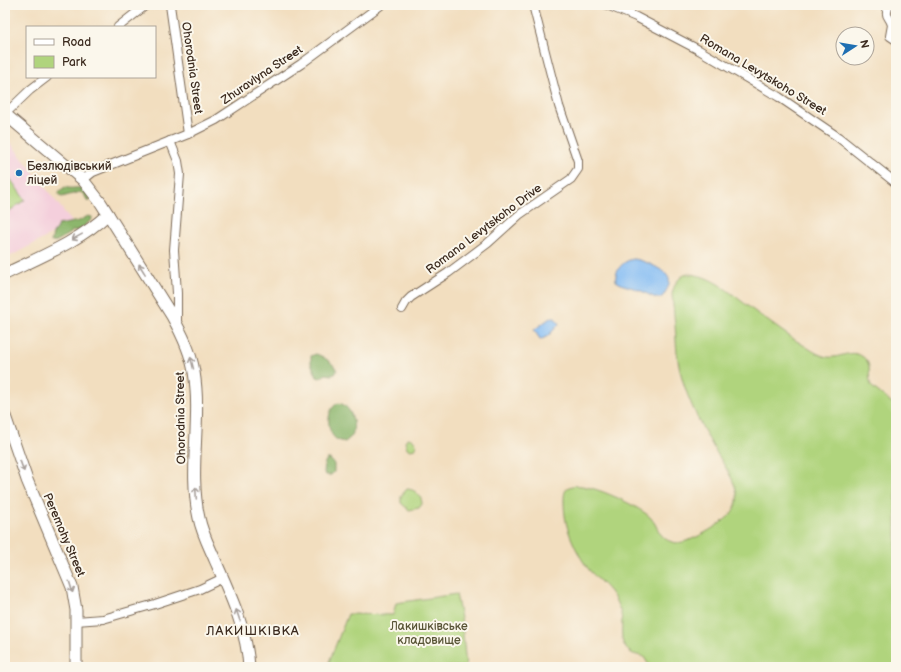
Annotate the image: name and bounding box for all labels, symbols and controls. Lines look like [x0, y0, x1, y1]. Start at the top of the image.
street label: Ohorodnia Street [178, 21, 206, 115]
legend [26, 26, 156, 78]
north arrow [835, 26, 875, 66]
street label: Romana Levytskoho Street [697, 31, 829, 119]
text: Road [62, 35, 91, 50]
text: N [857, 39, 872, 49]
street label: Zhuravlyna Street [218, 42, 306, 108]
text: Park [62, 55, 86, 70]
place label: Безлюдівський ліцей [27, 159, 112, 188]
marker: Безлюдівський ліцей [14, 168, 24, 178]
street label: Romana Levytskoho Drive [423, 181, 545, 277]
one-way arrow [71, 234, 83, 241]
one-way arrow [138, 263, 146, 275]
one-way arrow [188, 357, 195, 370]
street label: Ohorodnia Street [173, 371, 189, 464]
one-way arrow [19, 460, 27, 472]
one-way arrow [192, 487, 200, 500]
street label: Peremohy Street [40, 491, 88, 579]
one-way arrow [68, 580, 75, 593]
one-way arrow [233, 610, 241, 622]
park label: Лакишківське кладовище [389, 619, 468, 648]
district label: ЛАКИШКІВКА [205, 623, 300, 639]

